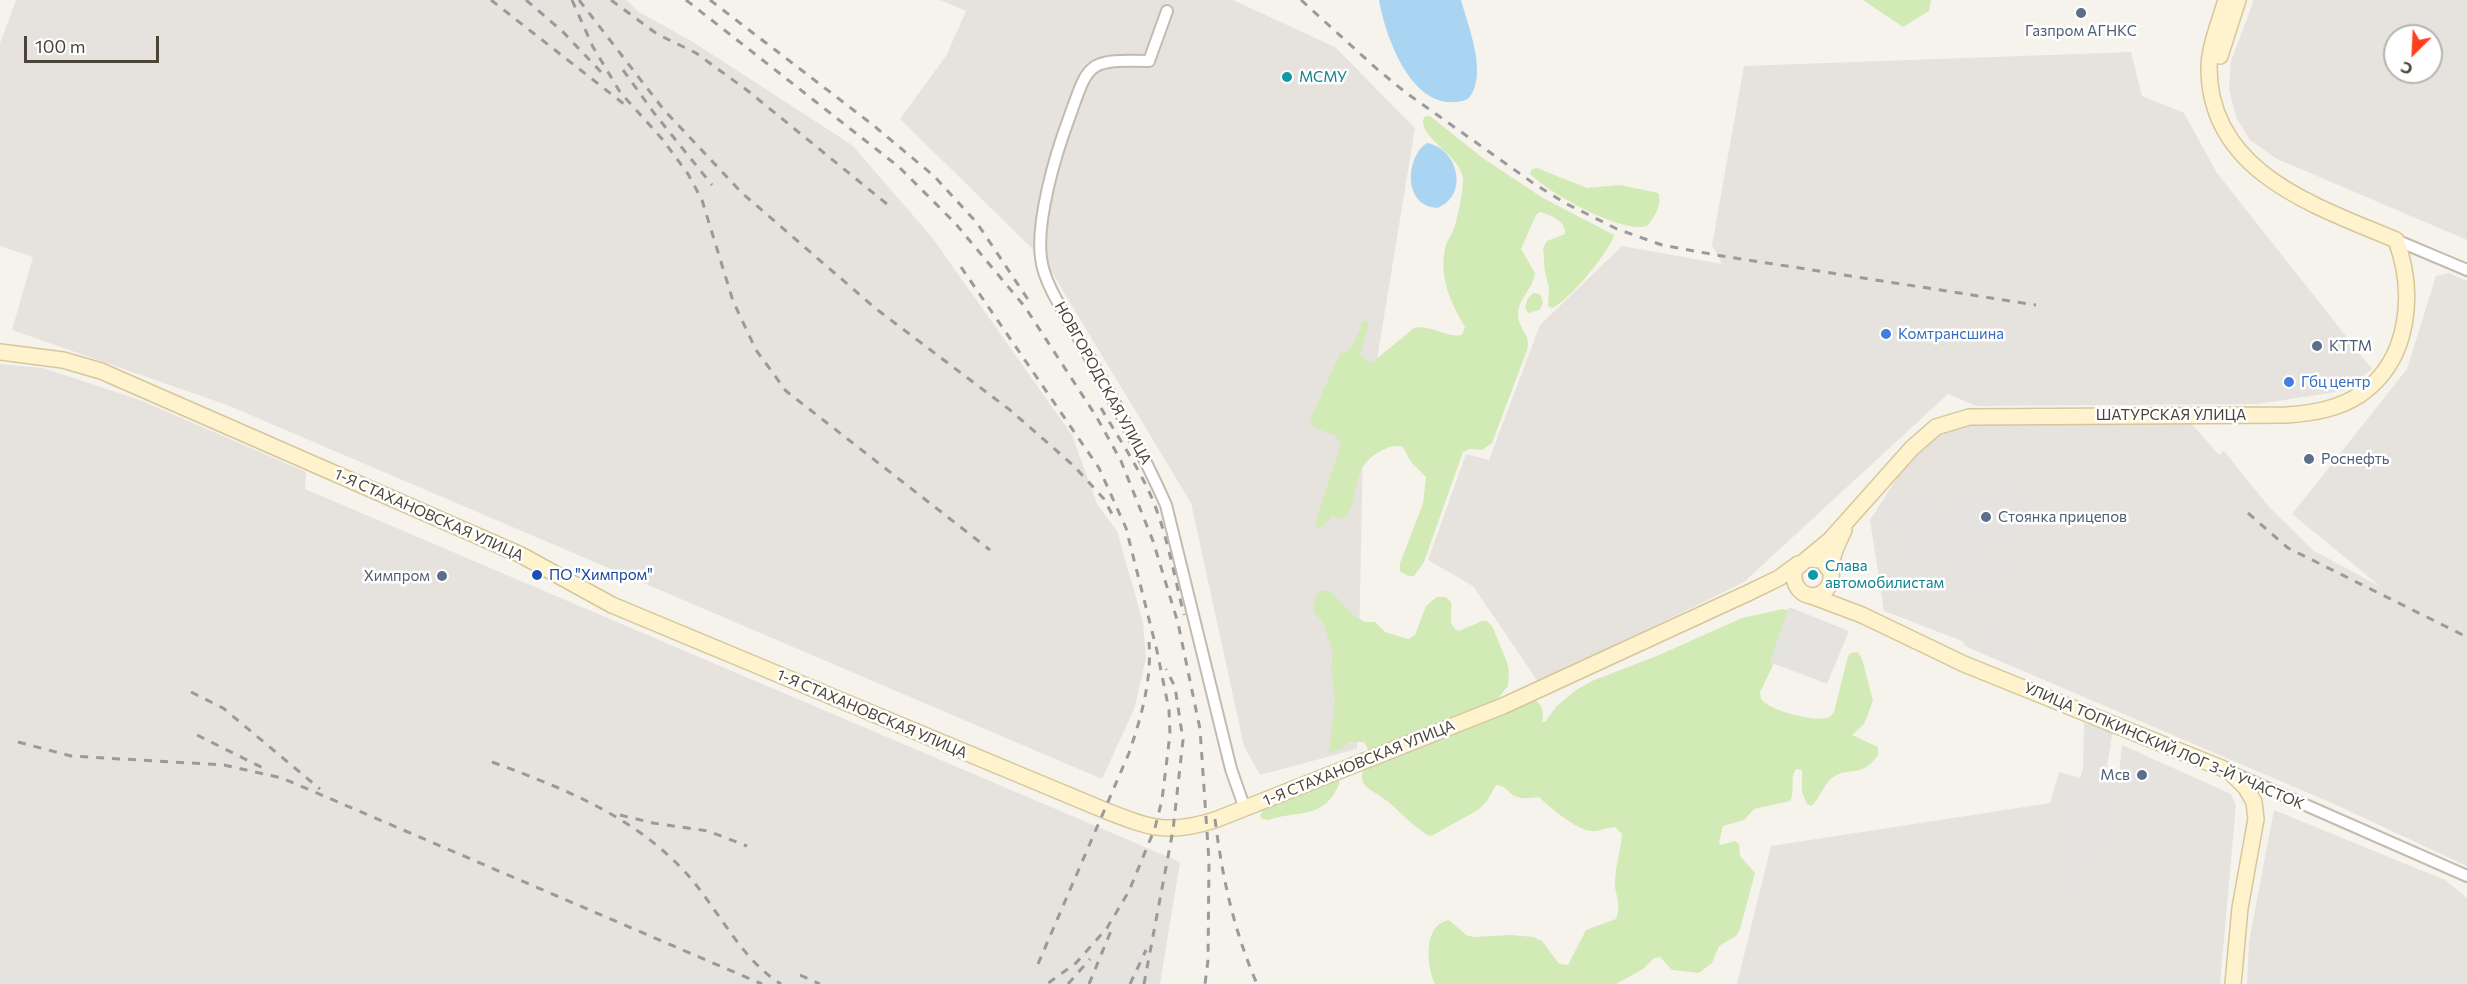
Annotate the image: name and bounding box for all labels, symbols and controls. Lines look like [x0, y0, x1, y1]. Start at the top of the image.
marker: Газпром АГНКС [2074, 6, 2088, 20]
place label: Газпром АГНКС [2025, 22, 2137, 40]
scale bar [27, 24, 162, 62]
north arrow [2383, 24, 2443, 84]
text: 100 m [35, 35, 85, 57]
text: С [2397, 58, 2415, 80]
place label: МСМУ [1299, 68, 1347, 86]
marker: МСМУ [1280, 70, 1294, 84]
street label: НОВГОРОДСКАЯ УЛИЦА [1051, 298, 1155, 468]
place label: Комтрансшина [1898, 325, 2004, 343]
marker: Комтрансшина [1879, 327, 1893, 341]
place label: КТТМ [2329, 337, 2372, 355]
marker: КТТМ [2310, 339, 2324, 353]
place label: Гбц центр [2301, 373, 2371, 391]
marker: Гбц центр [2282, 375, 2296, 389]
street label: ШАТУРСКАЯ УЛИЦА [2096, 406, 2246, 424]
place label: Роснефть [2321, 450, 2389, 468]
marker: Роснефть [2302, 452, 2316, 466]
street label: 1-Я СТАХАНОВСКАЯ УЛИЦА [332, 465, 526, 565]
place label: Стоянка прицепов [1998, 508, 2127, 526]
marker: Стоянка прицепов [1979, 510, 1993, 524]
place label: Слава автомобилистам [1825, 557, 1944, 592]
place label: ПО "Химпром" [549, 566, 653, 584]
place label: Химпром [364, 567, 430, 585]
marker: ПО "Химпром" [530, 568, 544, 582]
marker: Слава автомобилистам [1806, 568, 1820, 582]
marker: Химпром [435, 569, 449, 583]
street label: 1-Я СТАХАНОВСКАЯ УЛИЦА [774, 666, 970, 762]
street label: УЛИЦА ТОПКИНСКИЙ ЛОГ 3-Й УЧАСТОК [2021, 679, 2307, 813]
street label: 1-Я СТАХАНОВСКАЯ УЛИЦА [1261, 716, 1457, 810]
place label: Мсв [2100, 766, 2130, 784]
marker: Мсв [2135, 768, 2149, 782]

